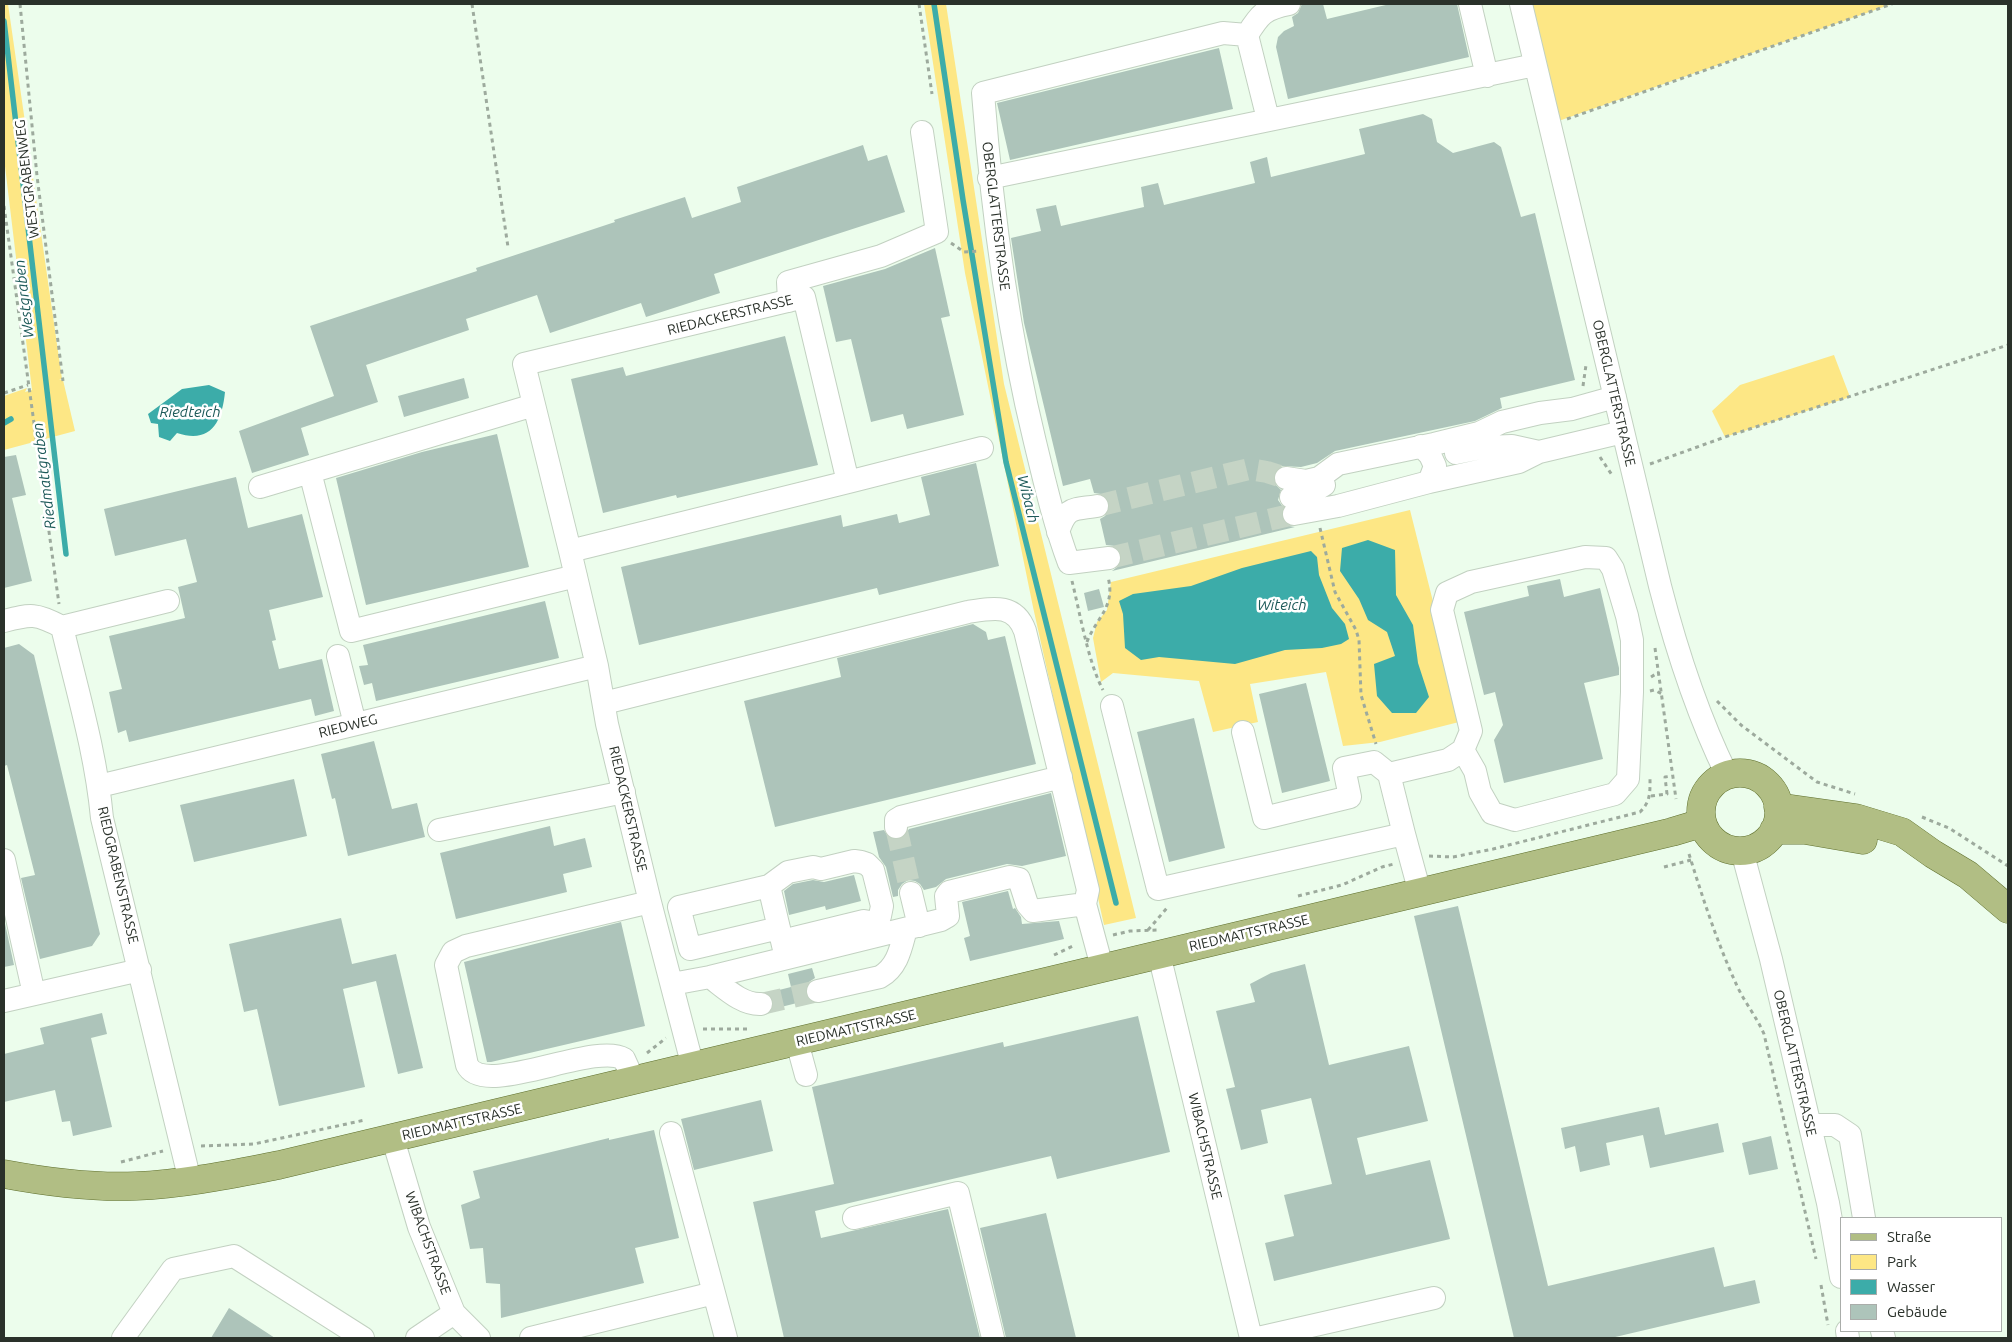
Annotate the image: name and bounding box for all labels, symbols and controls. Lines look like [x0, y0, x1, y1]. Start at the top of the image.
street label: WESTGRABENWEG [11, 119, 43, 239]
street label: OBERGLATTERSTRASSE [979, 141, 1013, 291]
water label: Westgraben [10, 259, 38, 339]
street label: RIEDACKERSTRASSE [666, 291, 794, 339]
street label: OBERGLATTERSTRASSE [1589, 318, 1639, 468]
water label: Riedteich [159, 403, 221, 421]
water label: Riedmattgraben [29, 422, 59, 530]
water label: Wibach [1013, 473, 1043, 525]
water label: Witeich [1257, 596, 1307, 614]
street label: RIEDWEG [317, 711, 379, 741]
street label: RIEDACKERSTRASSE [605, 744, 651, 874]
street label: RIEDGRABENSTRASSE [94, 805, 142, 945]
street label: RIEDMATTSTRASSE [1187, 911, 1311, 955]
street label: OBERGLATTERSTRASSE [1770, 988, 1820, 1138]
street label: RIEDMATTSTRASSE [794, 1006, 918, 1050]
street label: WIBACHSTRASSE [1185, 1091, 1225, 1201]
street label: RIEDMATTSTRASSE [400, 1100, 524, 1144]
street label: WIBACHSTRASSE [402, 1189, 454, 1297]
legend [1840, 1217, 2002, 1332]
text: Straße [1887, 1228, 1931, 1245]
text: Park [1887, 1253, 1917, 1270]
text: Wasser [1887, 1278, 1935, 1295]
text: Gebäude [1887, 1303, 1947, 1320]

